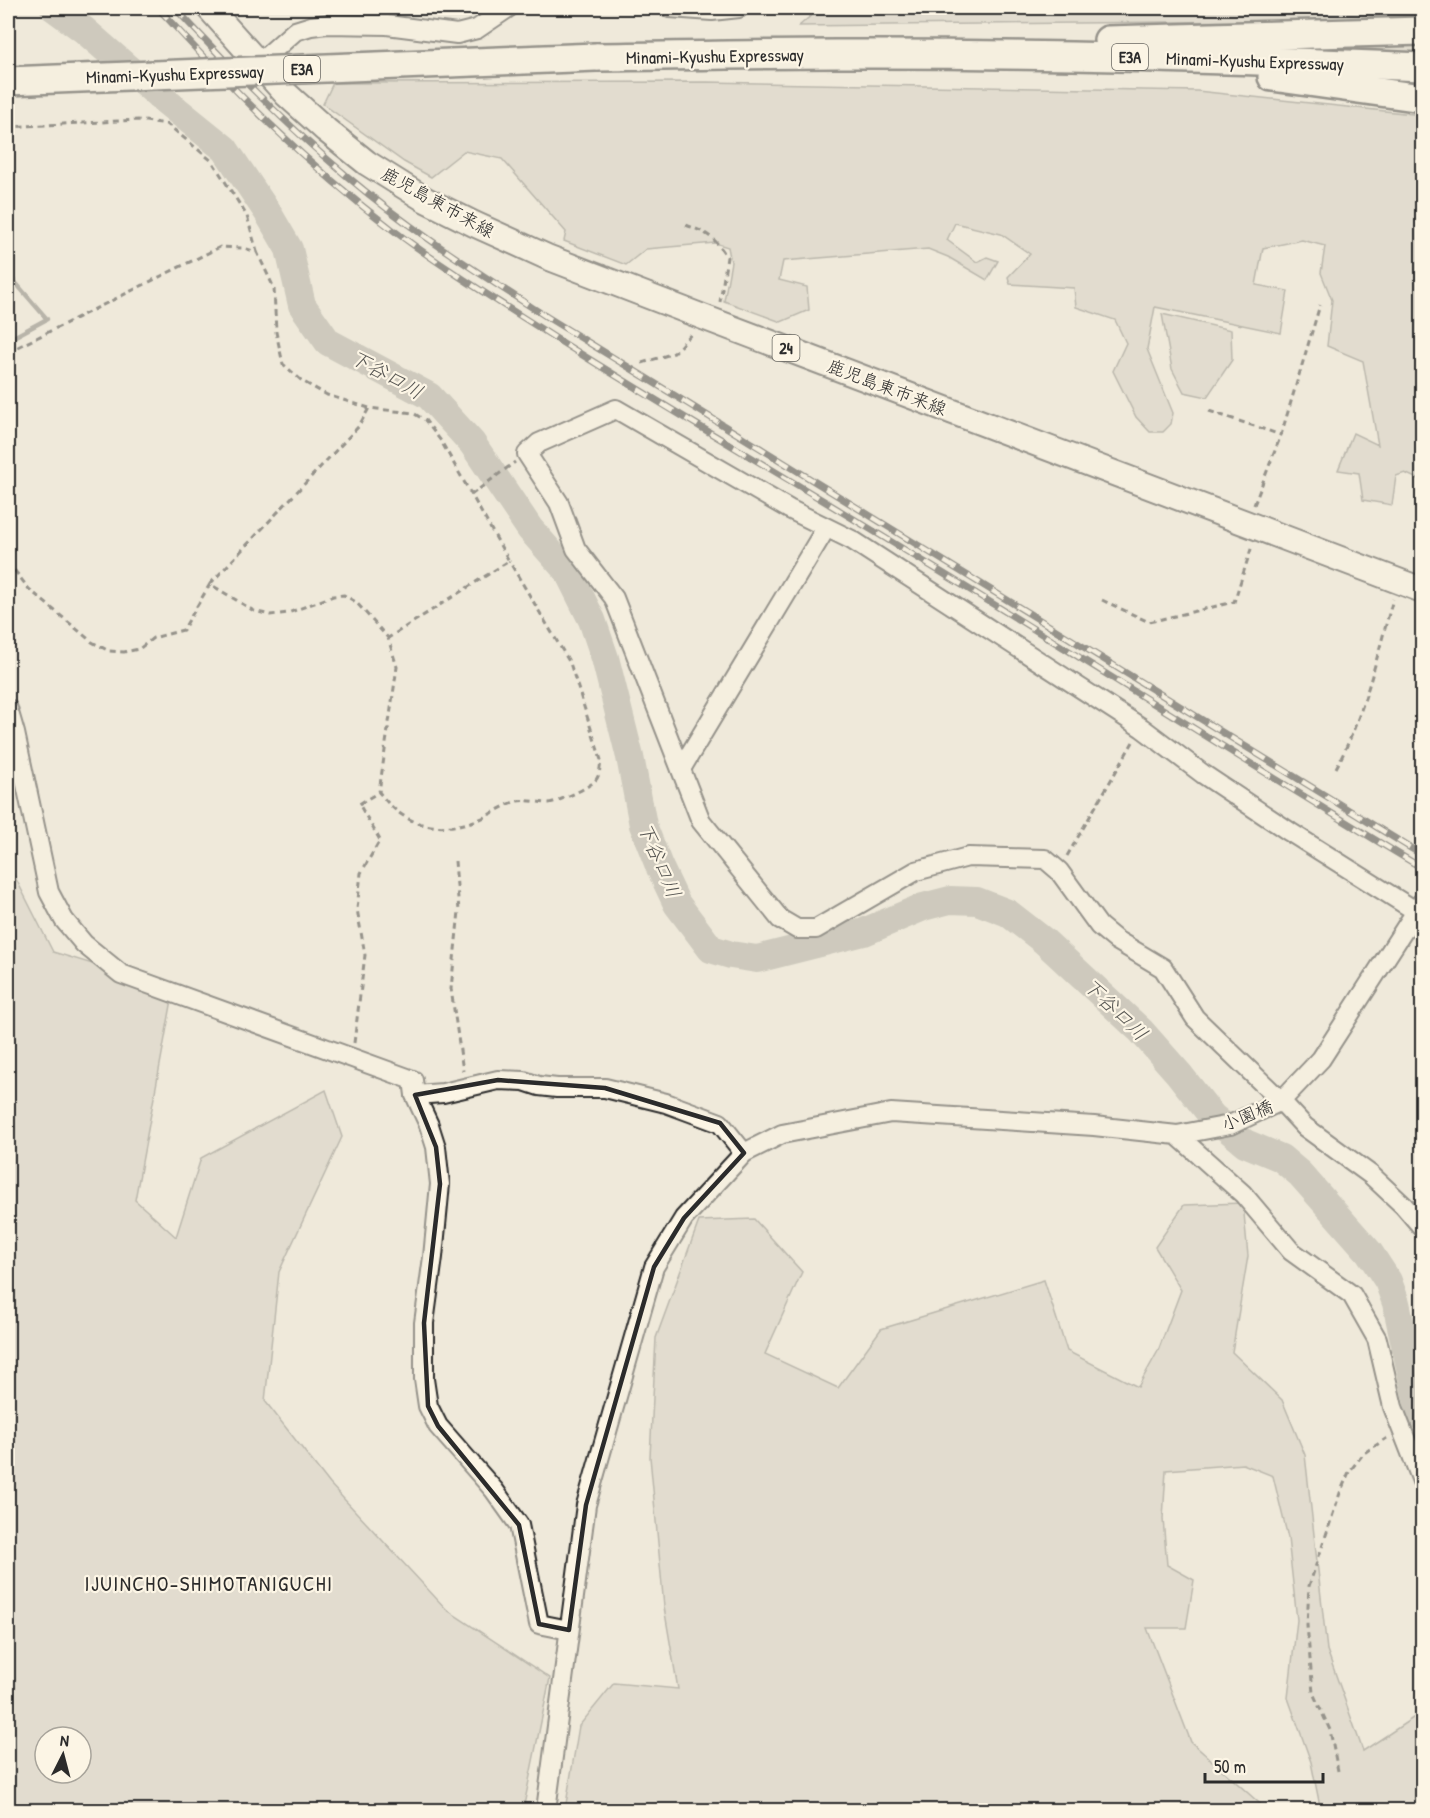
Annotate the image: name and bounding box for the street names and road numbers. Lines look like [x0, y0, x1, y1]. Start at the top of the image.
street label: Minami-Kyushu Expressway [626, 42, 805, 70]
road number: E3A [1112, 44, 1148, 70]
street label: Minami-Kyushu Expressway [1166, 45, 1345, 77]
road number: E3A [284, 56, 320, 82]
street label: Minami-Kyushu Expressway [86, 58, 265, 90]
street label: 鹿児島東市来線 [377, 161, 499, 243]
road number: 24 [772, 335, 800, 361]
street label: 鹿児島東市来線 [824, 353, 950, 421]
street label: 小園橋 [1217, 1093, 1277, 1137]

